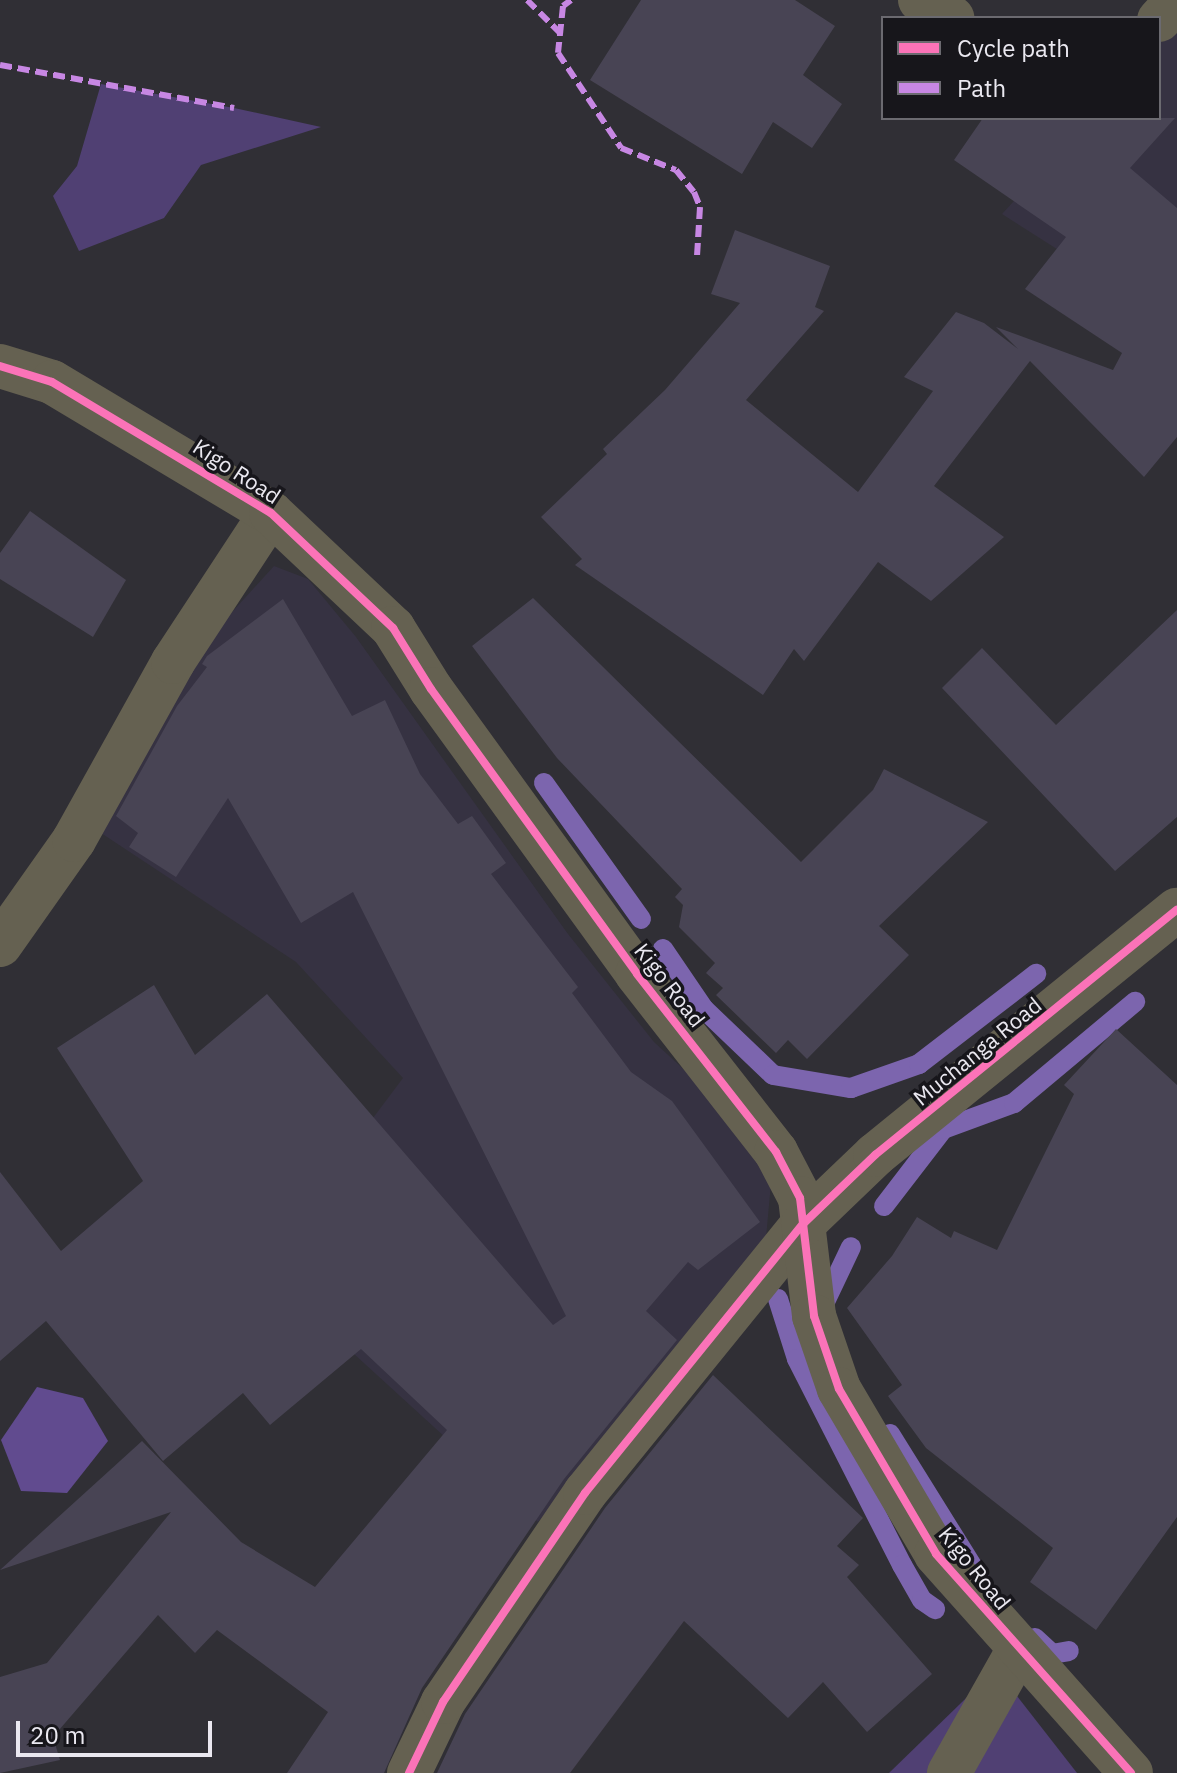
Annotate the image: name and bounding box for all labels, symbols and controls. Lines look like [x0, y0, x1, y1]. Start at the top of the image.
legend [881, 16, 1161, 120]
text: Cycle path [957, 32, 1070, 64]
text: Path [957, 72, 1006, 104]
street label: Kigo Road [188, 433, 286, 509]
street label: Kigo Road [629, 938, 711, 1032]
street label: Muchanga Road [908, 991, 1046, 1111]
street label: Kigo Road [934, 1521, 1016, 1615]
scale bar [20, 1705, 216, 1755]
text: 20 m [30, 1719, 85, 1751]

